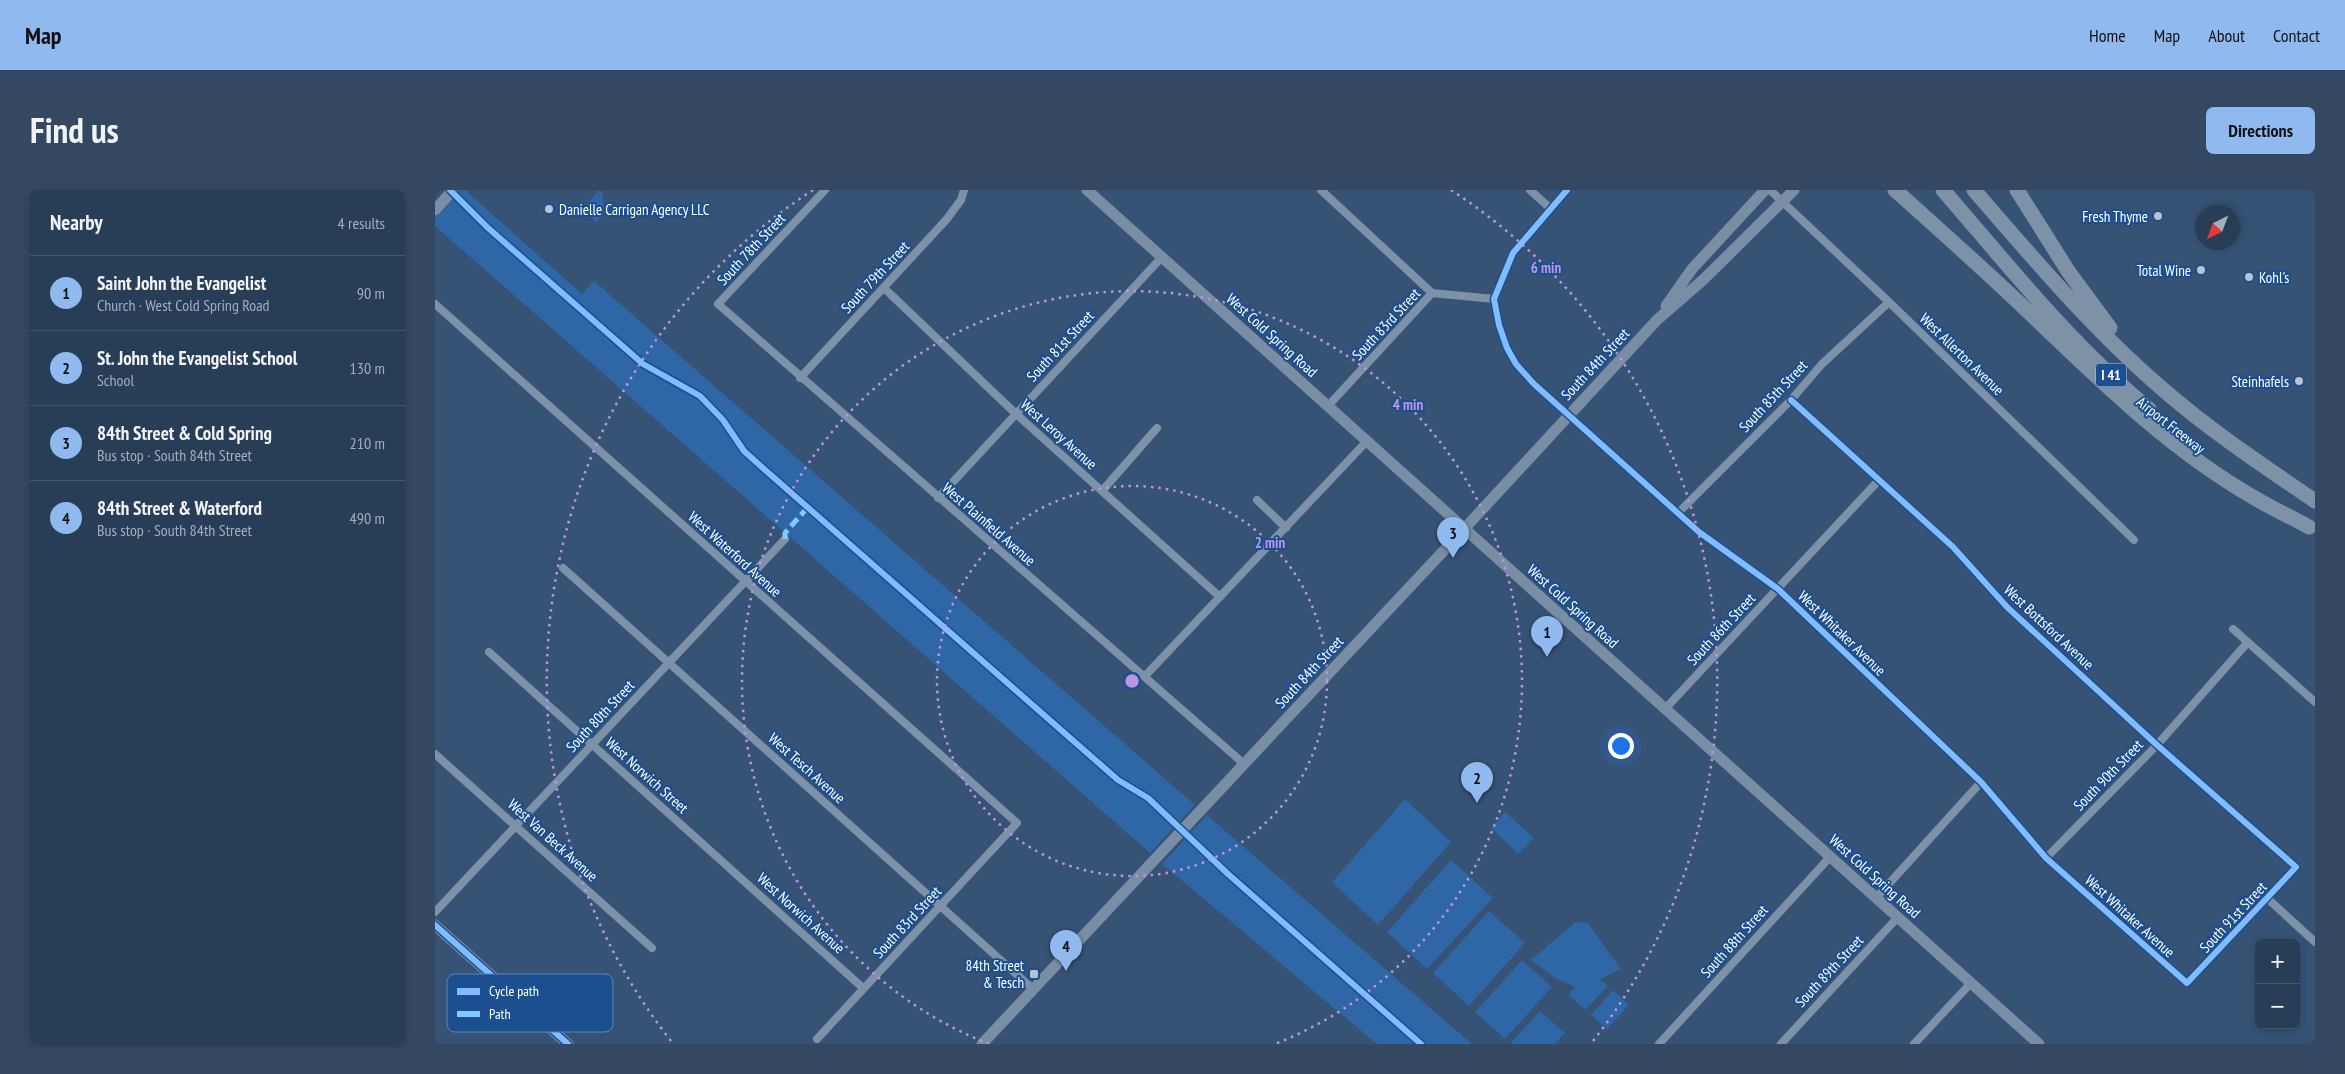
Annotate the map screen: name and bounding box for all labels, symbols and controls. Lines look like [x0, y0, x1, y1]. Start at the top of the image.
text: Map [25, 20, 62, 51]
text: Home [2089, 24, 2126, 47]
text: Map [2154, 24, 2180, 47]
text: About [2208, 24, 2245, 47]
text: Contact [2273, 24, 2320, 47]
text: Find us [30, 107, 119, 153]
button: Directions [2206, 107, 2315, 154]
place label: Danielle Carrigan Agency LLC [559, 200, 710, 219]
marker: Danielle Carrigan Agency LLC [543, 203, 555, 215]
north arrow [2195, 205, 2240, 250]
place label: Fresh Thyme [2082, 207, 2148, 226]
text: Nearby [50, 209, 103, 236]
street label: South 78th Street [713, 209, 789, 289]
marker: Fresh Thyme [2152, 210, 2164, 222]
text: 4 results [338, 213, 385, 233]
street label: South 79th Street [837, 237, 913, 317]
text: 6 min [1531, 258, 1561, 277]
place label: Total Wine [2137, 261, 2191, 280]
marker: Total Wine [2195, 264, 2207, 276]
place label: Kohl's [2259, 268, 2289, 287]
text: Saint John the Evangelist [97, 271, 266, 295]
marker: Kohl's [2243, 271, 2255, 283]
text: 1 [62, 283, 70, 303]
text: 90 m [357, 283, 385, 303]
street label: South 83rd Street [1348, 284, 1424, 364]
street label: West Cold Spring Road [1222, 289, 1322, 381]
text: Church · West Cold Spring Road [97, 295, 269, 315]
street label: South 81st Street [1022, 307, 1098, 385]
street label: West Allerton Avenue [1916, 309, 2008, 399]
street label: South 84th Street [1557, 324, 1633, 404]
text: St. John the Evangelist School [97, 346, 297, 370]
street label: South 85th Street [1735, 356, 1811, 436]
text: 2 [62, 358, 70, 378]
text: 130 m [350, 358, 385, 378]
road number: I 41 [2096, 364, 2126, 386]
text: School [97, 370, 134, 390]
place label: Steinhafels [2231, 372, 2289, 391]
marker: Steinhafels [2293, 375, 2305, 387]
street label: Airport Freeway [2133, 392, 2210, 458]
street label: West Leroy Avenue [1017, 395, 1101, 473]
text: 4 min [1393, 395, 1423, 414]
text: 84th Street & Cold Spring [97, 421, 272, 445]
text: 3 [62, 433, 70, 453]
text: 210 m [350, 433, 385, 453]
text: Bus stop · South 84th Street [97, 445, 252, 465]
street label: West Plainfield Avenue [938, 478, 1040, 570]
text: 84th Street & Waterford [97, 496, 262, 520]
street label: West Waterford Avenue [684, 507, 786, 601]
text: 4 [62, 508, 70, 528]
text: 490 m [350, 508, 385, 528]
pin: 3 [1437, 517, 1469, 558]
text: Bus stop · South 84th Street [97, 520, 252, 540]
text: 2 min [1255, 533, 1285, 552]
street label: West Cold Spring Road [1523, 560, 1623, 652]
street label: West Bottsford Avenue [2000, 580, 2098, 674]
street label: West Whitaker Avenue [1794, 586, 1890, 680]
street label: South 86th Street [1683, 589, 1759, 669]
pin: 1 [1531, 616, 1563, 657]
street label: South 84th Street [1271, 632, 1347, 712]
centre of rings [1123, 672, 1141, 690]
street label: South 80th Street [562, 676, 638, 756]
street label: West Tesch Avenue [765, 729, 849, 807]
street label: West Norwich Street [602, 733, 692, 817]
your location [1608, 733, 1634, 759]
street label: South 90th Street [2069, 735, 2147, 815]
pin: 2 [1461, 762, 1493, 803]
street label: West Van Beck Avenue [504, 795, 602, 885]
street label: West Cold Spring Road [1825, 830, 1925, 922]
street label: West Norwich Avenue [753, 869, 849, 957]
street label: West Whitaker Avenue [2081, 871, 2179, 961]
street label: South 91st Street [2195, 878, 2271, 956]
street label: South 83rd Street [869, 882, 945, 962]
street label: South 88th Street [1696, 901, 1772, 981]
pin: 4 [1050, 930, 1082, 971]
street label: South 89th Street [1791, 931, 1867, 1011]
map controls [2255, 939, 2300, 1029]
button: + [2255, 939, 2300, 984]
place label: 84th Street & Tesch [966, 956, 1024, 992]
marker: 84th Street & Tesch [1028, 968, 1040, 980]
legend [447, 974, 613, 1032]
text: Cycle path [489, 982, 539, 1000]
button: − [2255, 984, 2300, 1029]
text: Path [489, 1005, 511, 1023]

